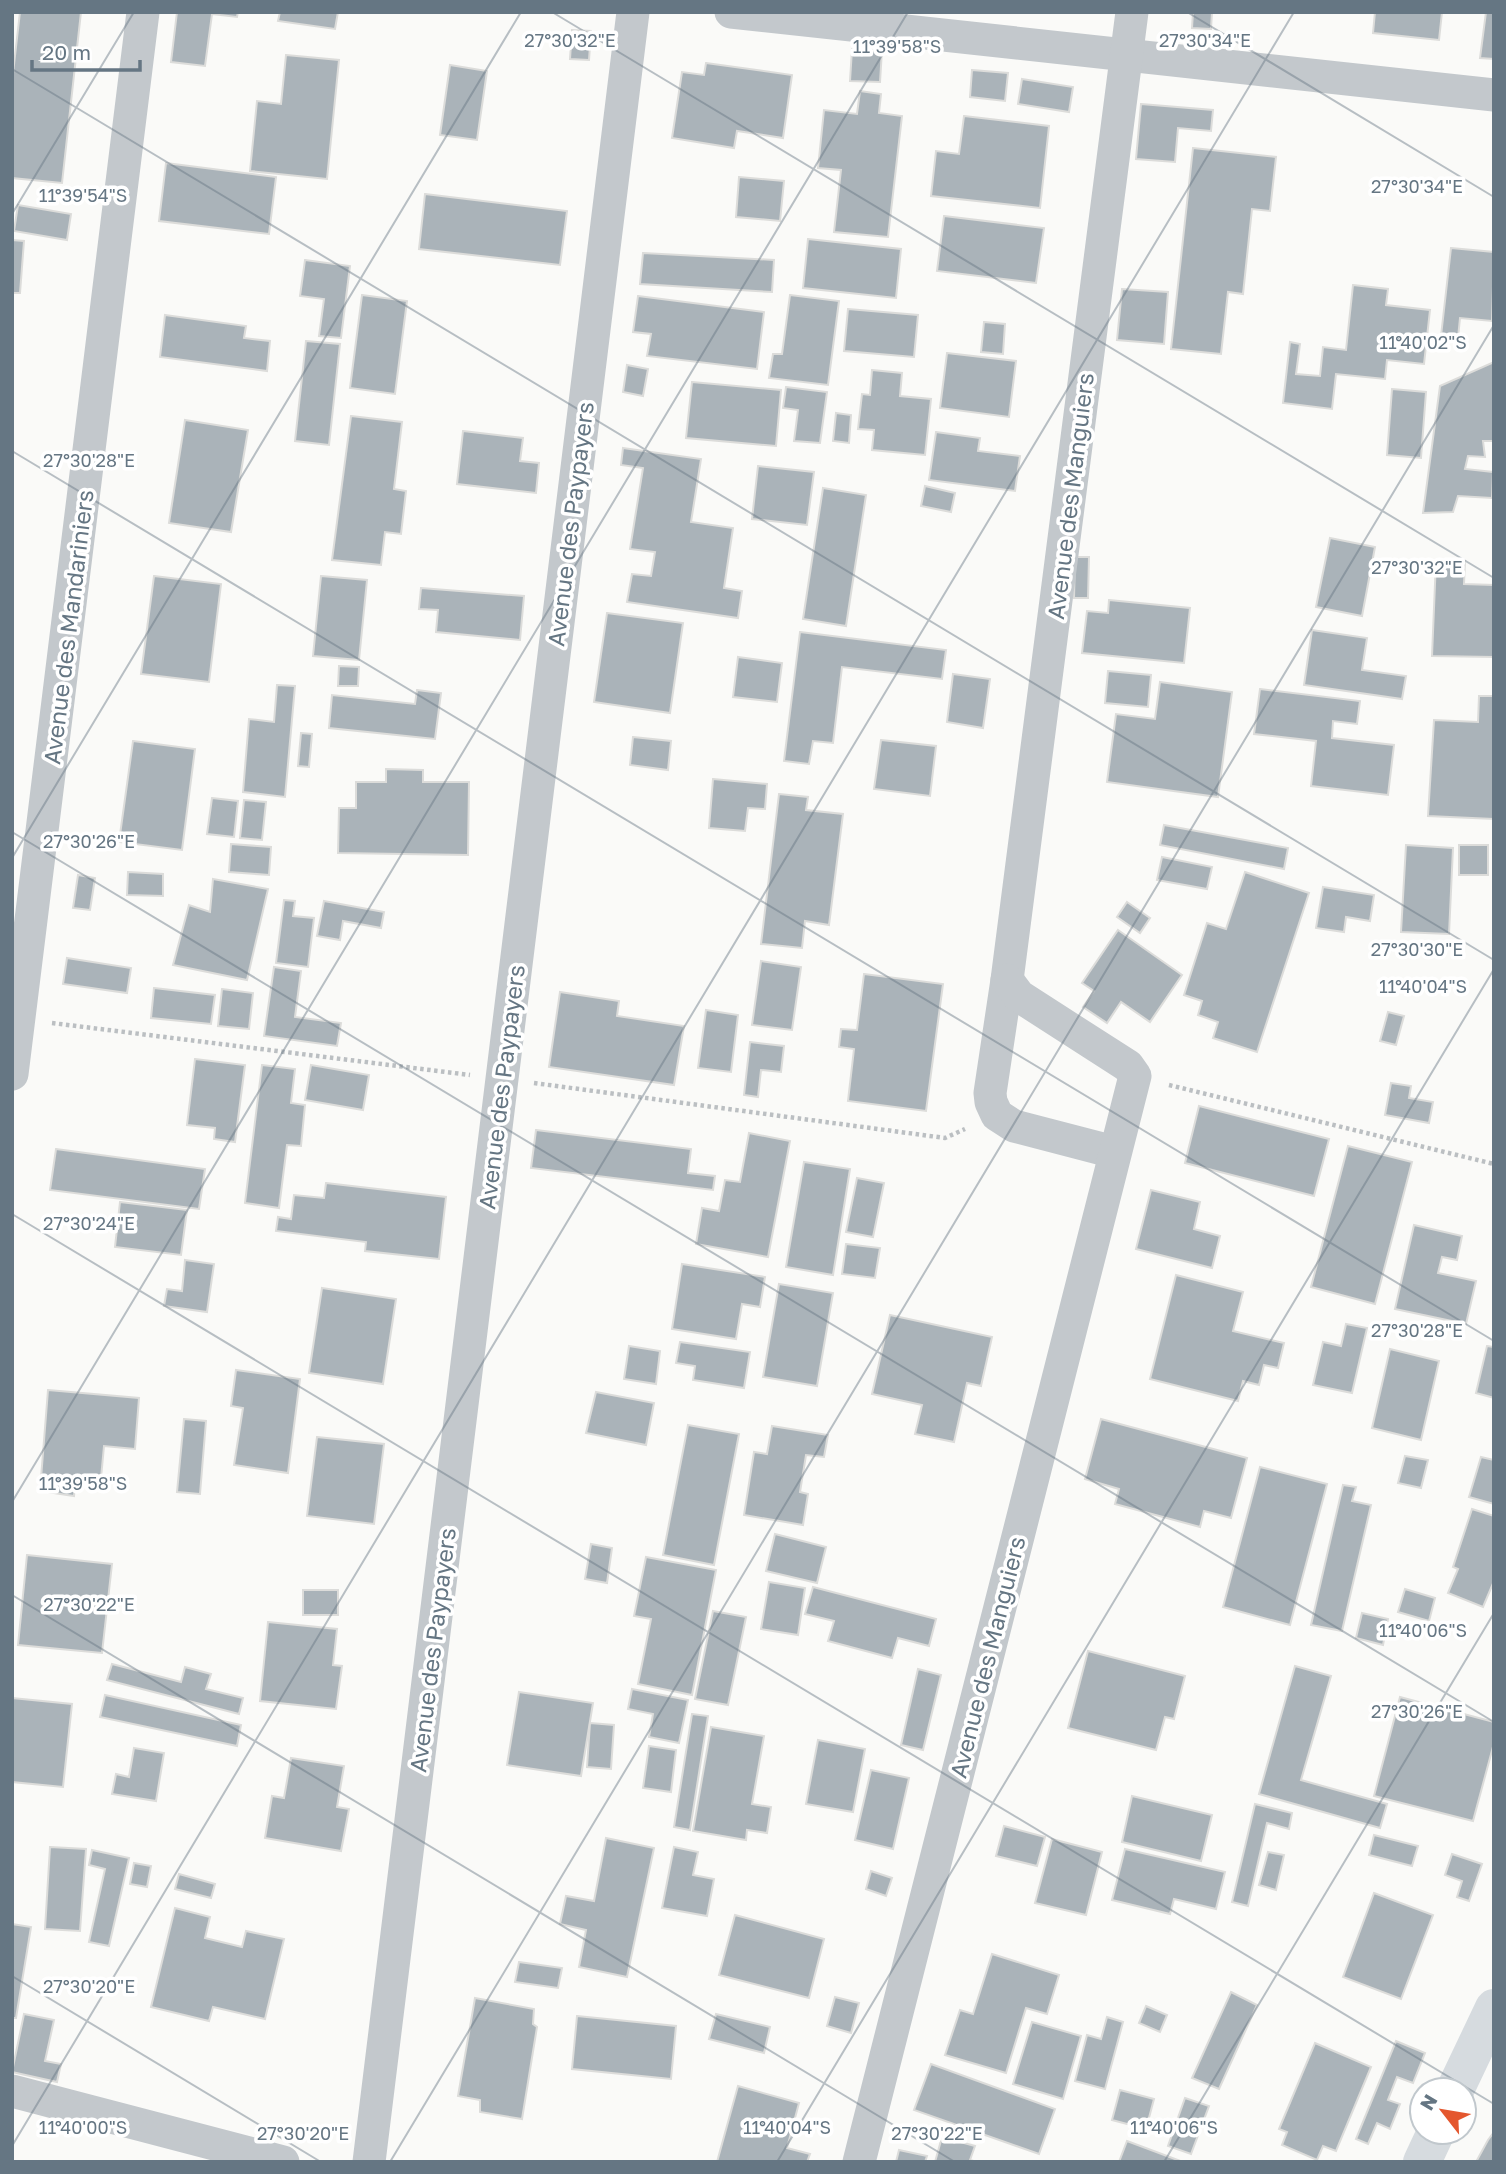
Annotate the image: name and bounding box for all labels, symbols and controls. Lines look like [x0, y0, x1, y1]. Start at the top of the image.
scale bar [32, 28, 140, 72]
text: 27°30'32"E [524, 29, 616, 51]
text: 27°30'34"E [1159, 29, 1251, 51]
text: 11°39'58"S [853, 35, 941, 57]
text: 20 m [42, 39, 91, 65]
text: 27°30'34"E [1371, 175, 1463, 197]
text: 11°39'54"S [39, 184, 127, 206]
text: 11°40'02"S [1379, 331, 1467, 353]
street label: Avenue des Manguiers [1041, 371, 1099, 621]
street label: Avenue des Paypayers [541, 400, 599, 648]
text: 27°30'28"E [43, 449, 135, 471]
street label: Avenue des Mandariniers [37, 488, 99, 766]
text: 27°30'32"E [1371, 556, 1463, 578]
text: 27°30'26"E [43, 830, 135, 852]
text: 27°30'30"E [1371, 938, 1463, 960]
street label: Avenue des Paypayers [472, 963, 530, 1211]
text: 11°40'04"S [1379, 975, 1467, 997]
text: 27°30'24"E [43, 1212, 135, 1234]
text: 27°30'28"E [1371, 1319, 1463, 1341]
text: 11°39'58"S [39, 1472, 127, 1494]
street label: Avenue des Paypayers [403, 1526, 461, 1774]
street label: Avenue des Manguiers [943, 1533, 1031, 1781]
text: 27°30'22"E [43, 1593, 135, 1615]
text: 11°40'06"S [1379, 1619, 1467, 1641]
text: 27°30'26"E [1371, 1700, 1463, 1722]
text: 27°30'20"E [43, 1975, 135, 1997]
north arrow [1408, 2076, 1478, 2146]
text: N [1414, 2090, 1442, 2114]
text: 11°40'00"S [39, 2116, 127, 2138]
text: 11°40'04"S [743, 2116, 831, 2138]
text: 11°40'06"S [1130, 2116, 1218, 2138]
text: 27°30'20"E [257, 2122, 349, 2144]
text: 27°30'22"E [891, 2122, 983, 2144]

